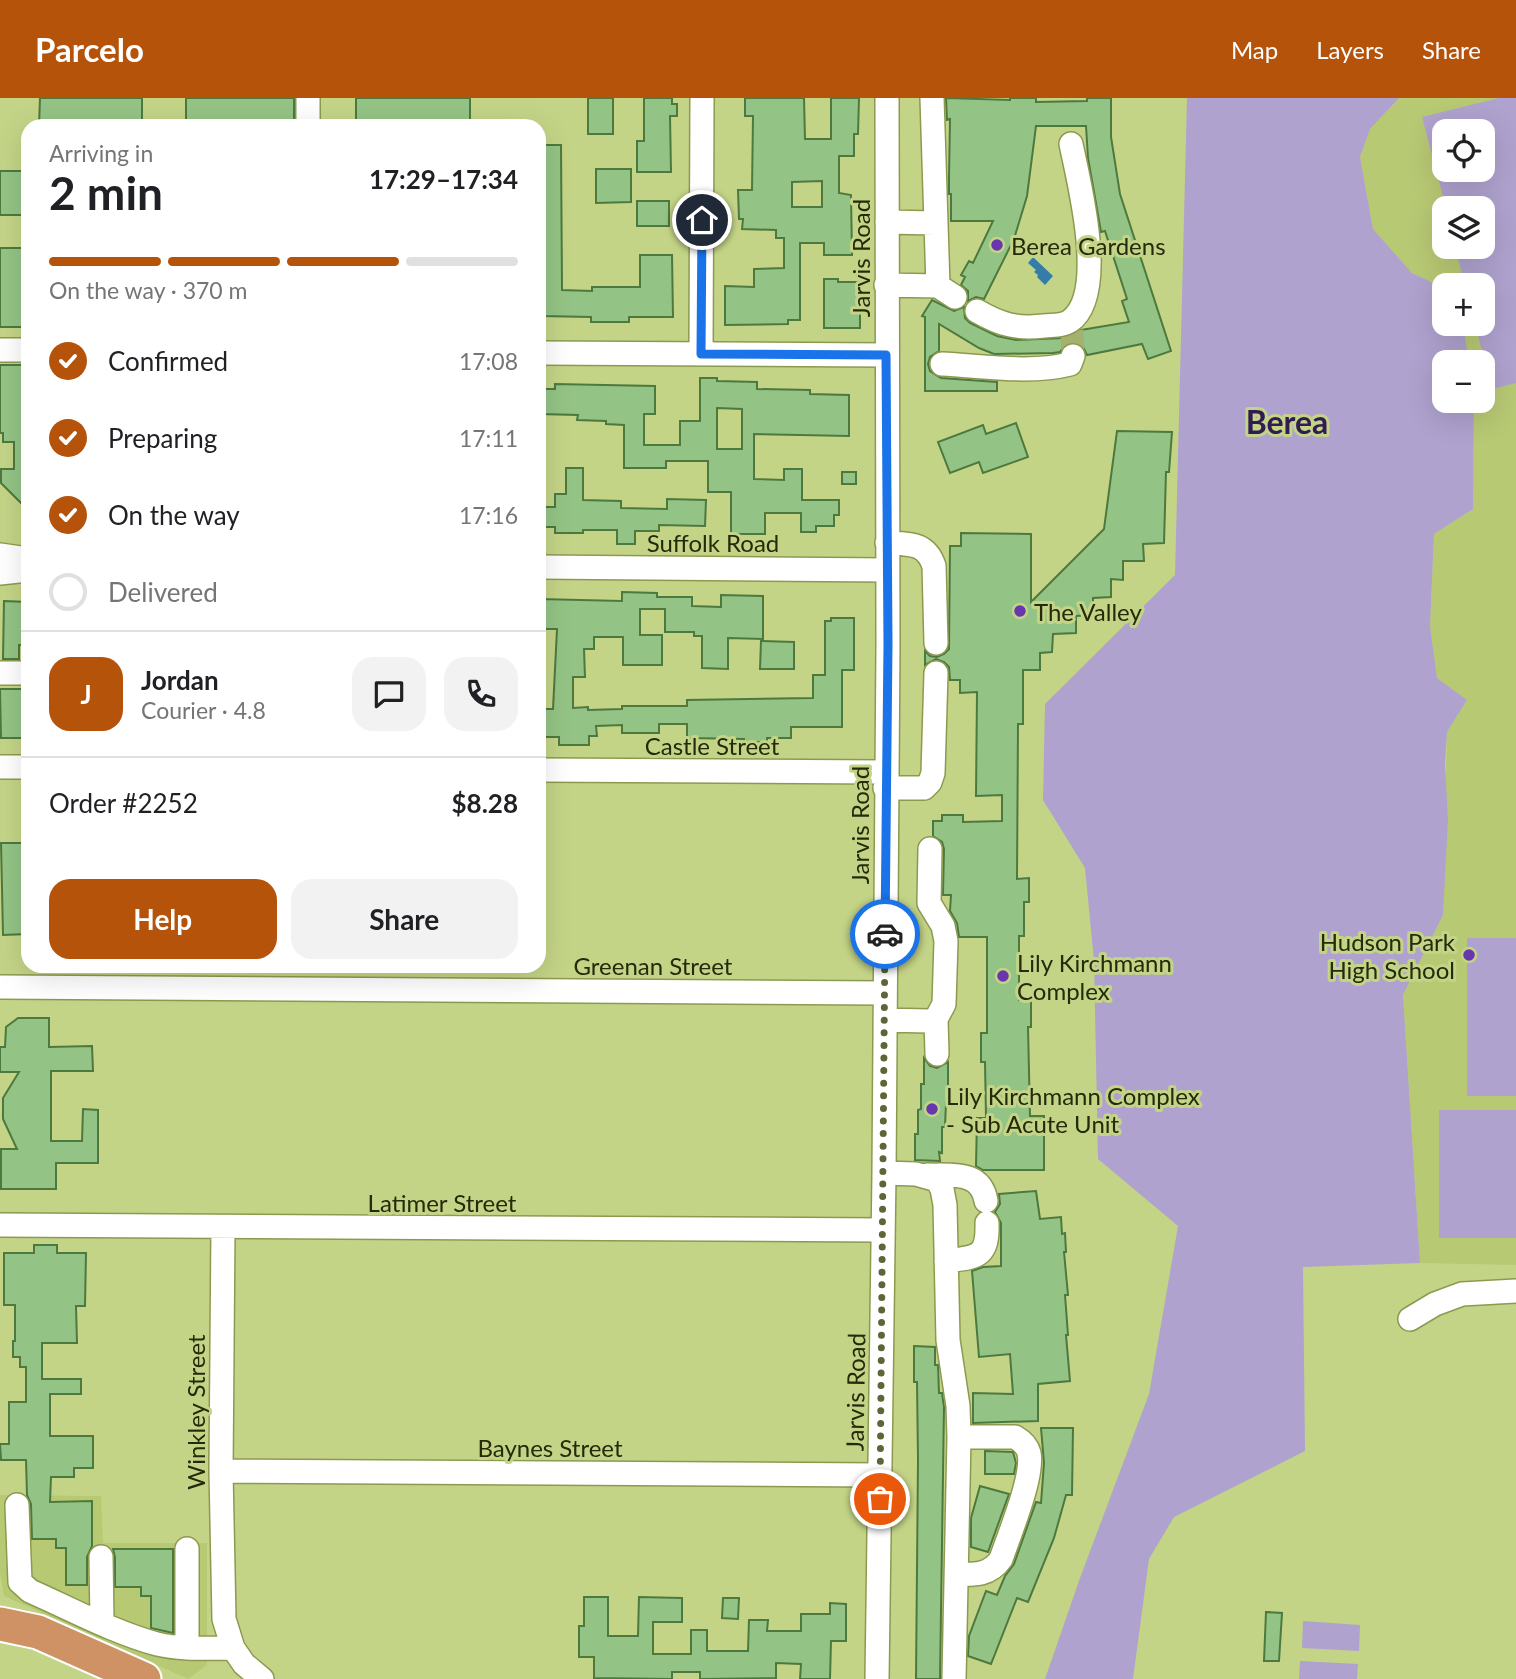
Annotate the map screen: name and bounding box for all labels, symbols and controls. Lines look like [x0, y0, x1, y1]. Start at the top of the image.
text: Parcelo [35, 29, 144, 69]
text: Map [1231, 35, 1278, 64]
text: Layers [1316, 35, 1384, 64]
text: Share [1422, 35, 1481, 64]
map controls [1432, 119, 1495, 413]
button: locate [1432, 119, 1495, 182]
text: Arriving in [49, 139, 153, 167]
text: 17:29–17:34 [369, 163, 518, 195]
text: 2 min [49, 165, 163, 220]
pin [672, 190, 732, 250]
button: layers [1432, 196, 1495, 259]
street label: Jarvis Road [846, 199, 875, 317]
icon: home [683, 201, 721, 239]
place label: Berea Gardens [1011, 231, 1166, 260]
marker: Berea Gardens [989, 237, 1005, 253]
button: + [1432, 273, 1495, 336]
text: On the way · 370 m [49, 276, 248, 304]
icon: check [49, 342, 87, 380]
text: Confirmed [108, 345, 228, 377]
text: 17:08 [459, 347, 518, 375]
button: − [1432, 350, 1495, 413]
district label: Berea [1246, 402, 1328, 441]
icon: check [49, 419, 87, 457]
text: Preparing [108, 422, 217, 454]
text: 17:11 [459, 424, 518, 452]
icon: check [49, 496, 87, 534]
text: On the way [108, 499, 240, 531]
text: 17:16 [459, 501, 518, 529]
street label: Suffolk Road [647, 528, 779, 557]
text: Delivered [108, 576, 218, 608]
place label: The Valley [1034, 597, 1142, 626]
marker: The Valley [1012, 603, 1028, 619]
button: chat [352, 657, 426, 731]
button: phone [444, 657, 518, 731]
text: Jordan [141, 664, 219, 696]
text: J [80, 678, 92, 710]
text: Courier · 4.8 [141, 696, 266, 724]
street label: Castle Street [645, 731, 780, 760]
street label: Jarvis Road [845, 766, 874, 884]
text: Order #2252 [49, 787, 198, 819]
text: $8.28 [452, 787, 518, 819]
button: Help [49, 879, 277, 959]
button: Share [291, 879, 518, 959]
courier [850, 899, 920, 969]
icon: car [866, 915, 904, 953]
place label: Hudson Park High School [1320, 927, 1456, 984]
marker: Hudson Park High School [1461, 947, 1477, 963]
place label: Lily Kirchmann Complex [1017, 948, 1172, 1005]
street label: Greenan Street [574, 951, 733, 980]
marker: Lily Kirchmann Complex [995, 968, 1011, 984]
place label: Lily Kirchmann Complex - Sub Acute Unit [946, 1081, 1200, 1138]
marker: Lily Kirchmann Complex - Sub Acute Unit [924, 1101, 940, 1117]
street label: Latimer Street [368, 1188, 517, 1217]
street label: Jarvis Road [839, 1333, 871, 1451]
street label: Winkley Street [181, 1334, 210, 1490]
street label: Baynes Street [477, 1433, 623, 1462]
pin [850, 1469, 910, 1529]
icon: bag [861, 1480, 899, 1518]

